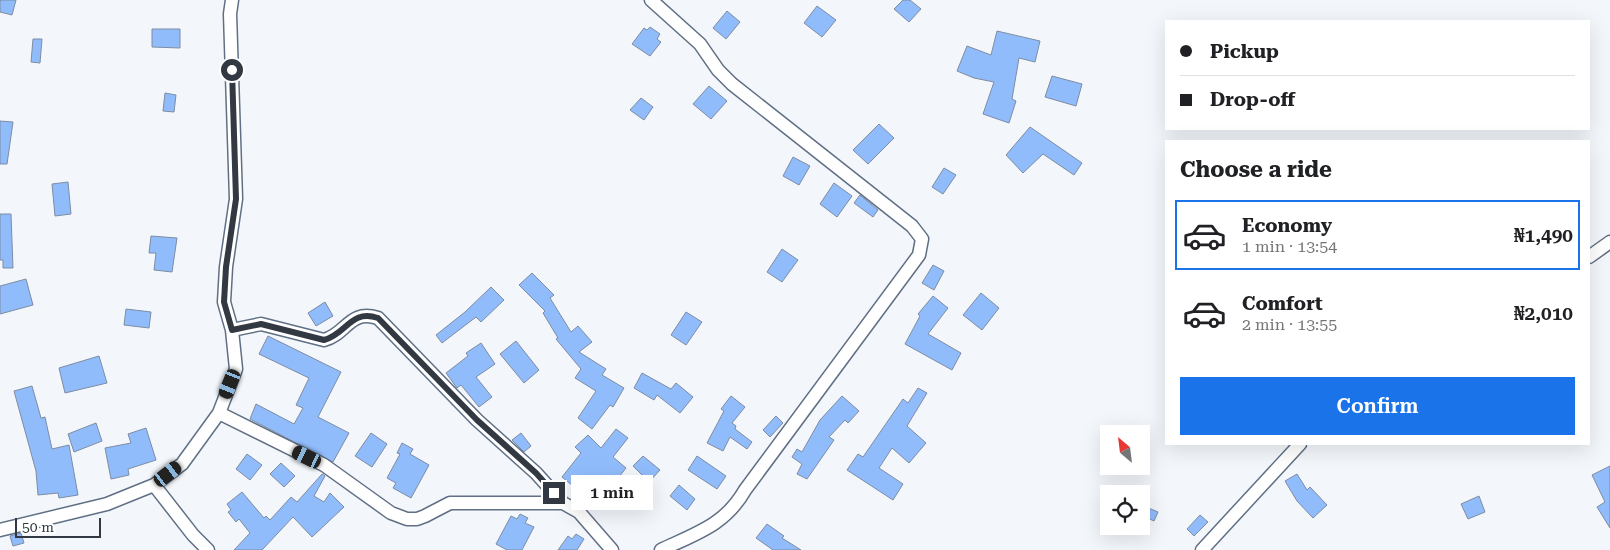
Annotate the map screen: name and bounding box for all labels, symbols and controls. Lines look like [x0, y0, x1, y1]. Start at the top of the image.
text: Pickup [1210, 40, 1279, 63]
route start [221, 59, 243, 81]
text: Drop-off [1210, 88, 1295, 111]
text: Choose a ride [1180, 157, 1332, 182]
icon: car [1182, 213, 1227, 258]
text: Economy [1242, 214, 1332, 237]
text: ₦1,490 [1514, 224, 1573, 247]
text: 1 min · 13:54 [1242, 237, 1337, 256]
icon: car [1182, 291, 1227, 336]
text: Comfort [1242, 292, 1323, 315]
text: ₦2,010 [1514, 302, 1573, 325]
text: 2 min · 13:55 [1242, 315, 1337, 334]
car [217, 367, 242, 401]
button: Confirm [1180, 377, 1575, 435]
north arrow [1100, 425, 1150, 475]
map controls [1100, 425, 1150, 535]
car [290, 444, 323, 470]
car [151, 459, 184, 489]
callout: 1 min [572, 476, 654, 510]
route end [543, 482, 565, 504]
text: 1 min [590, 483, 634, 502]
button: locate [1100, 485, 1150, 535]
scale bar [15, 515, 101, 538]
text: 50 m [22, 519, 54, 535]

